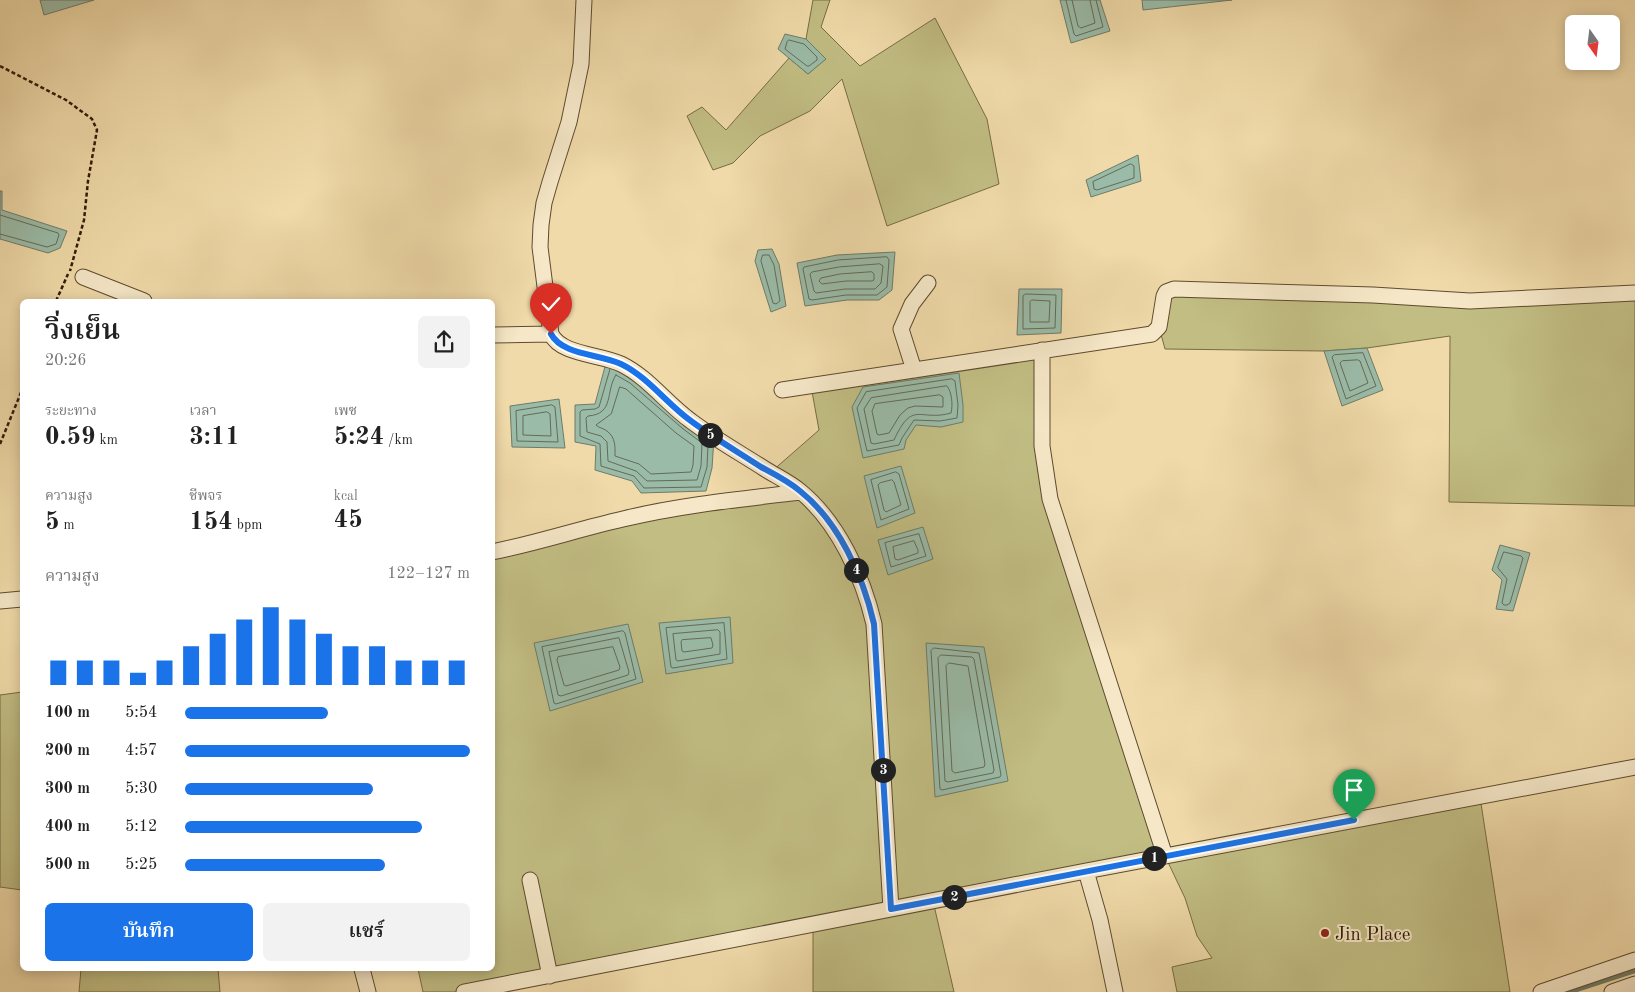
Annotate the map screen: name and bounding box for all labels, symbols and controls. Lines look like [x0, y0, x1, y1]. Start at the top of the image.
north arrow [1565, 15, 1620, 70]
map controls [1565, 15, 1620, 70]
pin [530, 283, 572, 334]
icon: check [537, 290, 565, 318]
button: share [418, 316, 470, 368]
text: วิ่งเย็น [45, 318, 120, 346]
text: 20:26 [45, 353, 87, 369]
text: ระยะทาง [45, 404, 97, 418]
text: เวลา [189, 404, 217, 418]
text: เพซ [334, 404, 357, 418]
pin: 5 [698, 422, 722, 448]
text: 0.59 [45, 425, 96, 450]
text: 3:11 [189, 425, 240, 450]
text: 5:24 [334, 425, 384, 450]
text: 5 [706, 428, 715, 442]
text: km [96, 433, 118, 447]
text: /km [384, 433, 413, 447]
text: ความสูง [45, 489, 93, 503]
text: ชีพจร [189, 489, 223, 503]
text: kcal [334, 489, 358, 503]
text: 45 [334, 508, 363, 533]
text: 5 [45, 510, 60, 535]
text: 154 [189, 510, 233, 535]
text: m [60, 518, 75, 532]
text: bpm [233, 518, 262, 532]
pin: 4 [844, 558, 868, 582]
text: 4 [852, 563, 861, 577]
text: 122–127 m [387, 566, 470, 582]
text: ความสูง [45, 569, 100, 585]
text: 100 m [45, 705, 90, 721]
text: 5:54 [125, 705, 157, 721]
text: 200 m [45, 743, 90, 759]
text: 4:57 [125, 743, 157, 759]
pin: 3 [870, 758, 896, 782]
text: 3 [879, 763, 888, 777]
pin [1333, 769, 1375, 820]
icon: arrive [1340, 776, 1368, 804]
text: 300 m [45, 781, 90, 797]
text: 5:30 [125, 781, 157, 797]
text: 400 m [45, 819, 90, 835]
text: 5:12 [125, 819, 157, 835]
pin: 1 [1142, 846, 1166, 870]
text: 1 [1150, 851, 1159, 865]
text: 500 m [45, 857, 90, 873]
text: 5:25 [125, 857, 157, 873]
pin: 2 [942, 884, 966, 910]
text: 2 [950, 890, 959, 904]
button: บันทึก [45, 903, 253, 961]
button: แชร์ [263, 903, 470, 961]
place label: Jin Place [1335, 926, 1410, 945]
marker: Jin Place [1319, 927, 1331, 939]

